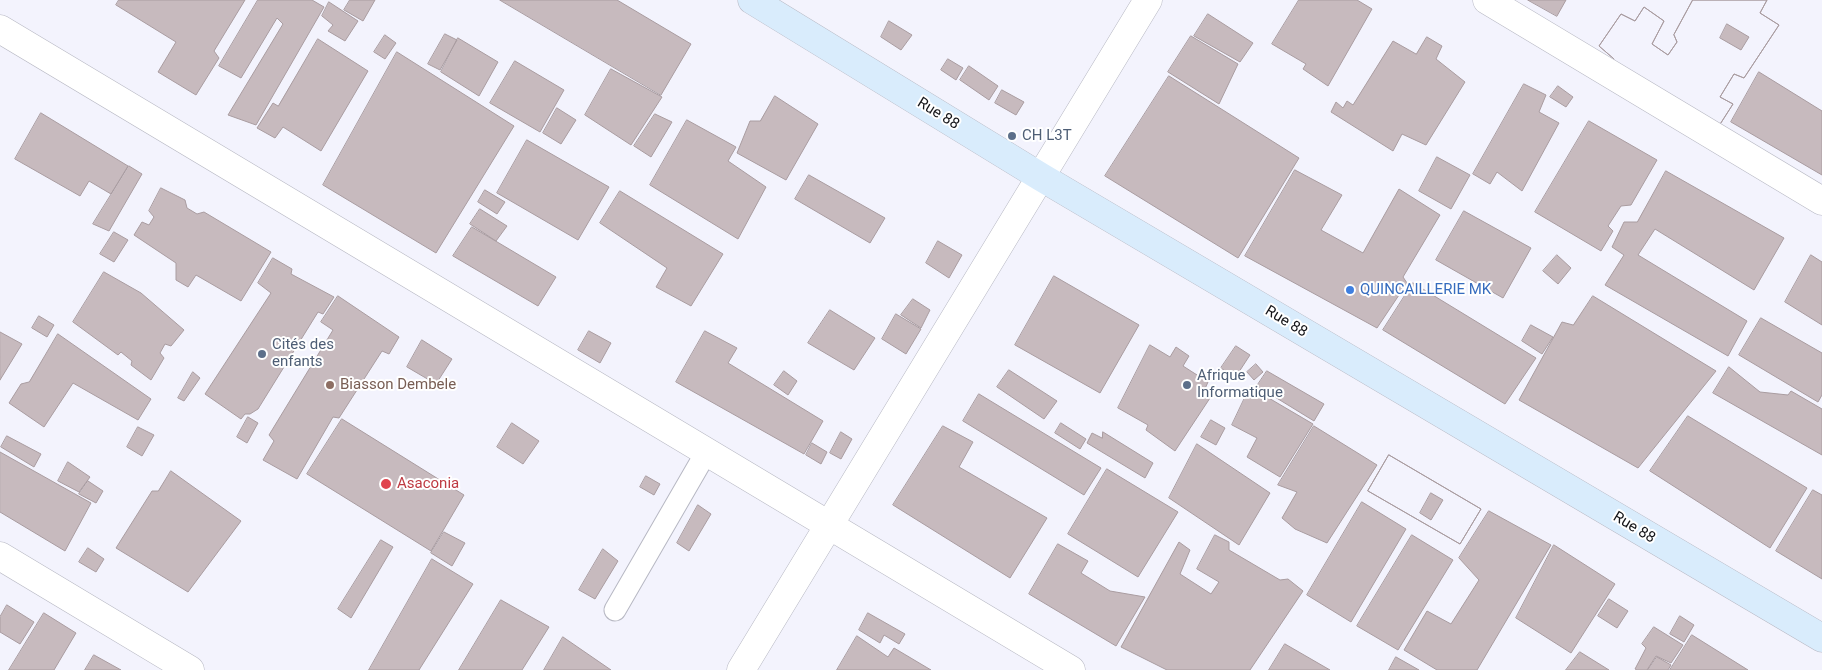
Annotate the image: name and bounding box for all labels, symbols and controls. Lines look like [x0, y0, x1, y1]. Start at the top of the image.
street label: Rue 88 [914, 94, 962, 134]
place label: CH L3T [1022, 127, 1072, 145]
marker: CH L3T [1006, 130, 1018, 142]
place label: QUINCAILLERIE MK [1360, 281, 1491, 299]
marker: QUINCAILLERIE MK [1344, 284, 1356, 296]
street label: Rue 88 [1262, 302, 1310, 342]
place label: Cités des enfants [272, 336, 334, 371]
marker: Cités des enfants [256, 348, 268, 360]
place label: Afrique Informatique [1197, 367, 1283, 402]
place label: Biasson Dembele [340, 376, 456, 394]
marker: Biasson Dembele [324, 379, 336, 391]
marker: Afrique Informatique [1181, 379, 1193, 391]
place label: Asaconia [397, 475, 459, 493]
marker: Asaconia [379, 477, 393, 491]
street label: Rue 88 [1610, 508, 1658, 548]

